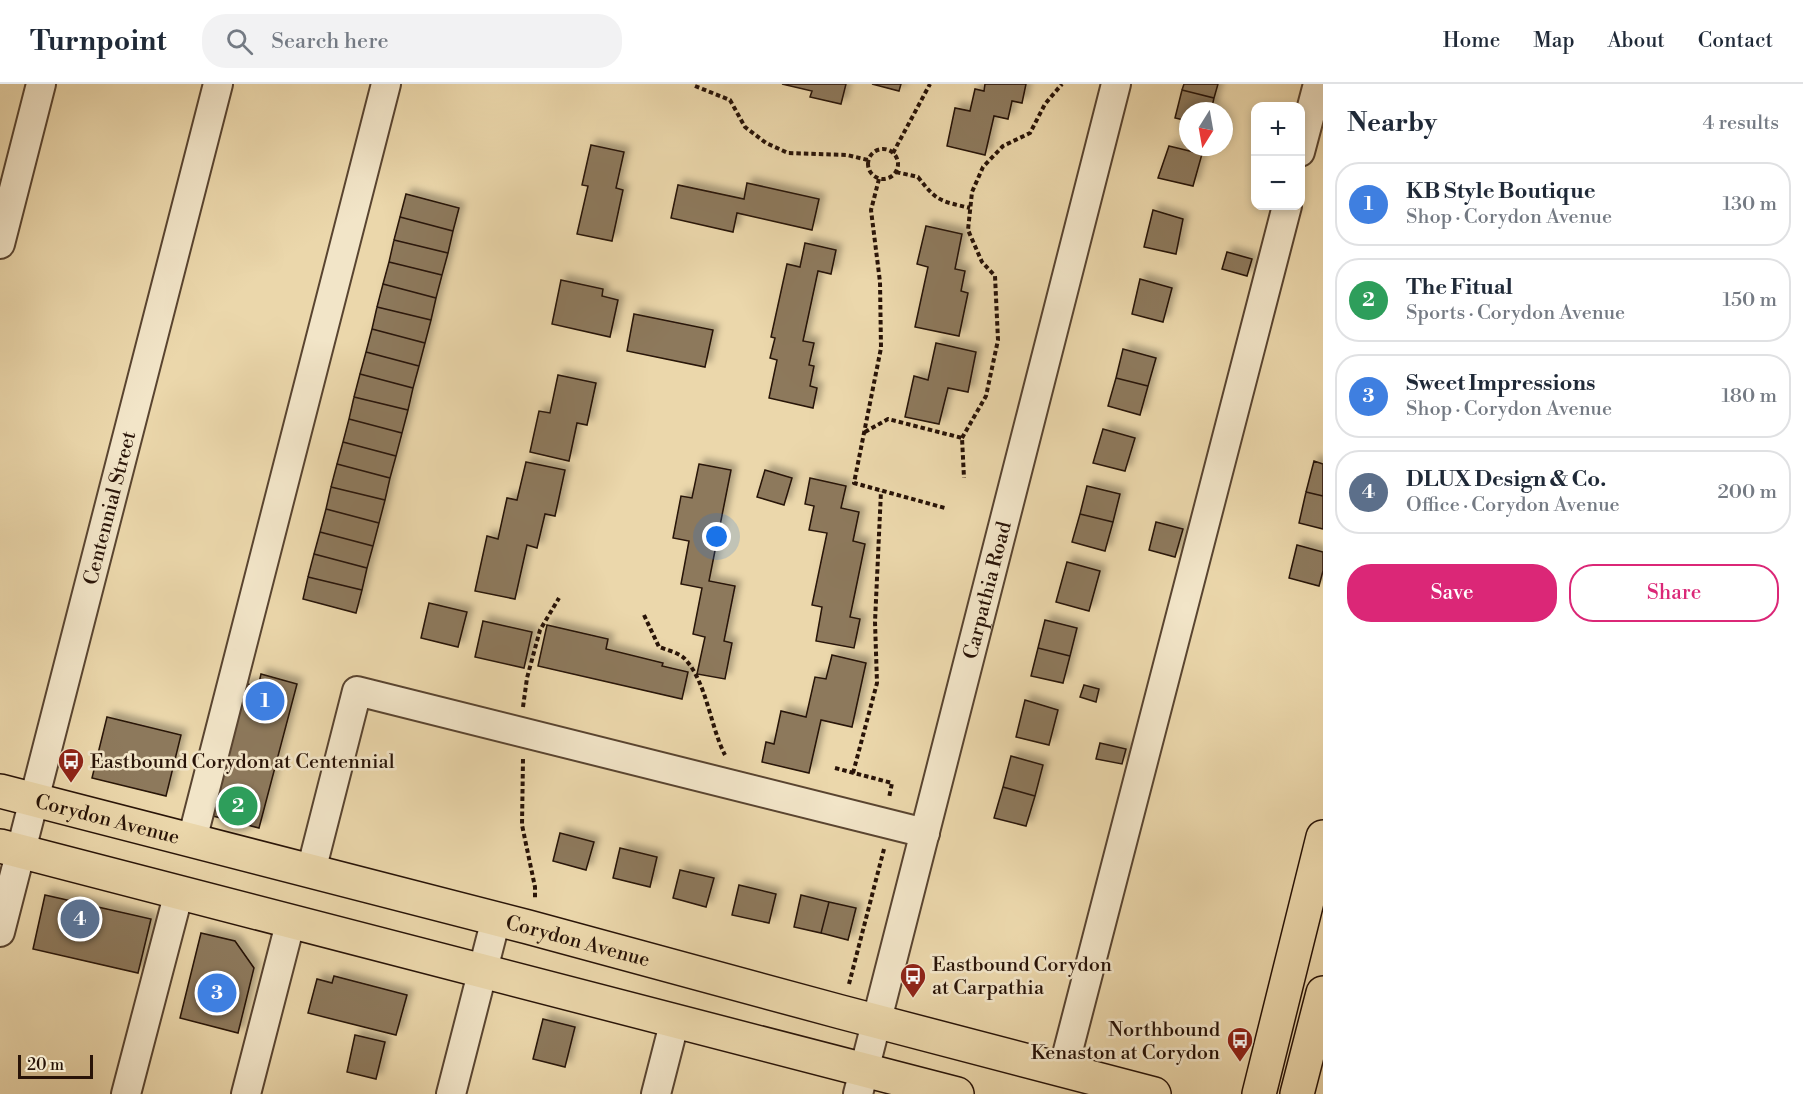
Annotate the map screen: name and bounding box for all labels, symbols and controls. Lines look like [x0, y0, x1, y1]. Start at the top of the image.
search box [202, 14, 622, 68]
text: Turnpoint [30, 24, 166, 59]
icon: search [223, 25, 256, 58]
text: Search here [271, 28, 389, 55]
text: Home [1443, 28, 1500, 54]
text: Map [1533, 28, 1575, 54]
text: About [1608, 28, 1665, 54]
text: Contact [1698, 28, 1773, 54]
north arrow [1179, 102, 1233, 156]
map controls [1251, 102, 1305, 210]
button: + [1251, 102, 1305, 156]
text: Nearby [1347, 107, 1437, 139]
text: 4 results [1702, 111, 1779, 136]
button: − [1251, 156, 1305, 210]
text: KB Style Boutique [1406, 178, 1596, 205]
text: 1 [1364, 192, 1373, 217]
text: 130 m [1722, 192, 1777, 217]
text: Shop · Corydon Avenue [1406, 205, 1612, 230]
text: The Fitual [1406, 274, 1513, 301]
text: 2 [1362, 288, 1375, 313]
text: 150 m [1722, 288, 1777, 313]
text: Sports · Corydon Avenue [1406, 301, 1625, 326]
text: Sweet Impressions [1406, 370, 1595, 397]
text: 3 [1362, 384, 1375, 409]
text: 180 m [1722, 384, 1777, 409]
text: Shop · Corydon Avenue [1406, 397, 1612, 422]
street label: Centennial Street [79, 429, 142, 588]
text: DLUX Design & Co. [1406, 466, 1606, 493]
text: 4 [1362, 480, 1375, 505]
text: 200 m [1717, 480, 1777, 505]
text: Office · Corydon Avenue [1406, 493, 1620, 518]
street label: Carpathia Road [959, 518, 1018, 662]
your location [702, 522, 731, 551]
button: Save [1347, 564, 1557, 622]
button: Share [1569, 564, 1779, 622]
pin: 1 [246, 678, 284, 724]
bus stop icon: Eastbound Corydon at Centennial [56, 746, 86, 784]
place label: Eastbound Corydon at Centennial [90, 750, 395, 775]
pin: 2 [218, 784, 258, 828]
street label: Corydon Avenue [32, 790, 182, 851]
pin: 4 [60, 896, 100, 942]
street label: Corydon Avenue [503, 911, 652, 974]
place label: Eastbound Corydon at Carpathia [932, 953, 1112, 1001]
bus stop icon: Eastbound Corydon at Carpathia [898, 961, 928, 999]
pin: 3 [198, 970, 236, 1016]
place label: Northbound Kenaston at Corydon [1031, 1018, 1221, 1066]
bus stop icon: Northbound Kenaston at Corydon [1225, 1025, 1255, 1063]
scale bar [18, 1052, 93, 1080]
text: 20 m [27, 1055, 64, 1075]

